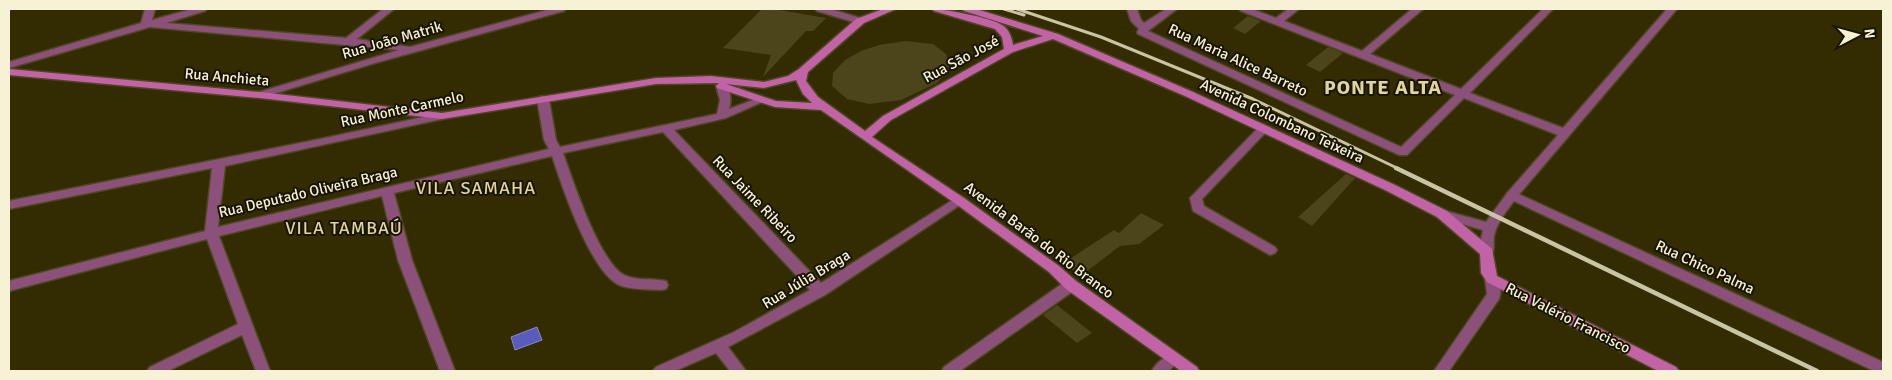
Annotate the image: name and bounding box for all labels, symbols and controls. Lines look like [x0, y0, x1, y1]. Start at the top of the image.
north arrow [1832, 10, 1882, 60]
street label: Rua João Matrik [340, 17, 445, 63]
street label: Rua Maria Alice Barreto [1166, 20, 1311, 100]
text: N [1860, 28, 1878, 39]
street label: Rua São José [920, 31, 1002, 87]
street label: Rua Anchieta [184, 64, 270, 90]
street label: Avenida Colombano Teixeira [1197, 75, 1367, 167]
district label: PONTE ALTA [1324, 75, 1442, 100]
street label: Rua Monte Carmelo [339, 87, 465, 131]
street label: Rua Jaime Ribeiro [709, 152, 801, 246]
street label: Rua Deputado Oliveira Braga [217, 163, 399, 221]
district label: VILA SAMAHA [416, 177, 536, 199]
street label: Avenida Barão do Rio Branco [961, 178, 1118, 302]
district label: VILA TAMBAÚ [285, 217, 403, 239]
street label: Rua Chico Palma [1653, 236, 1757, 298]
street label: Rua Júlia Braga [759, 246, 853, 312]
street label: Rua Valério Francisco [1503, 279, 1633, 357]

